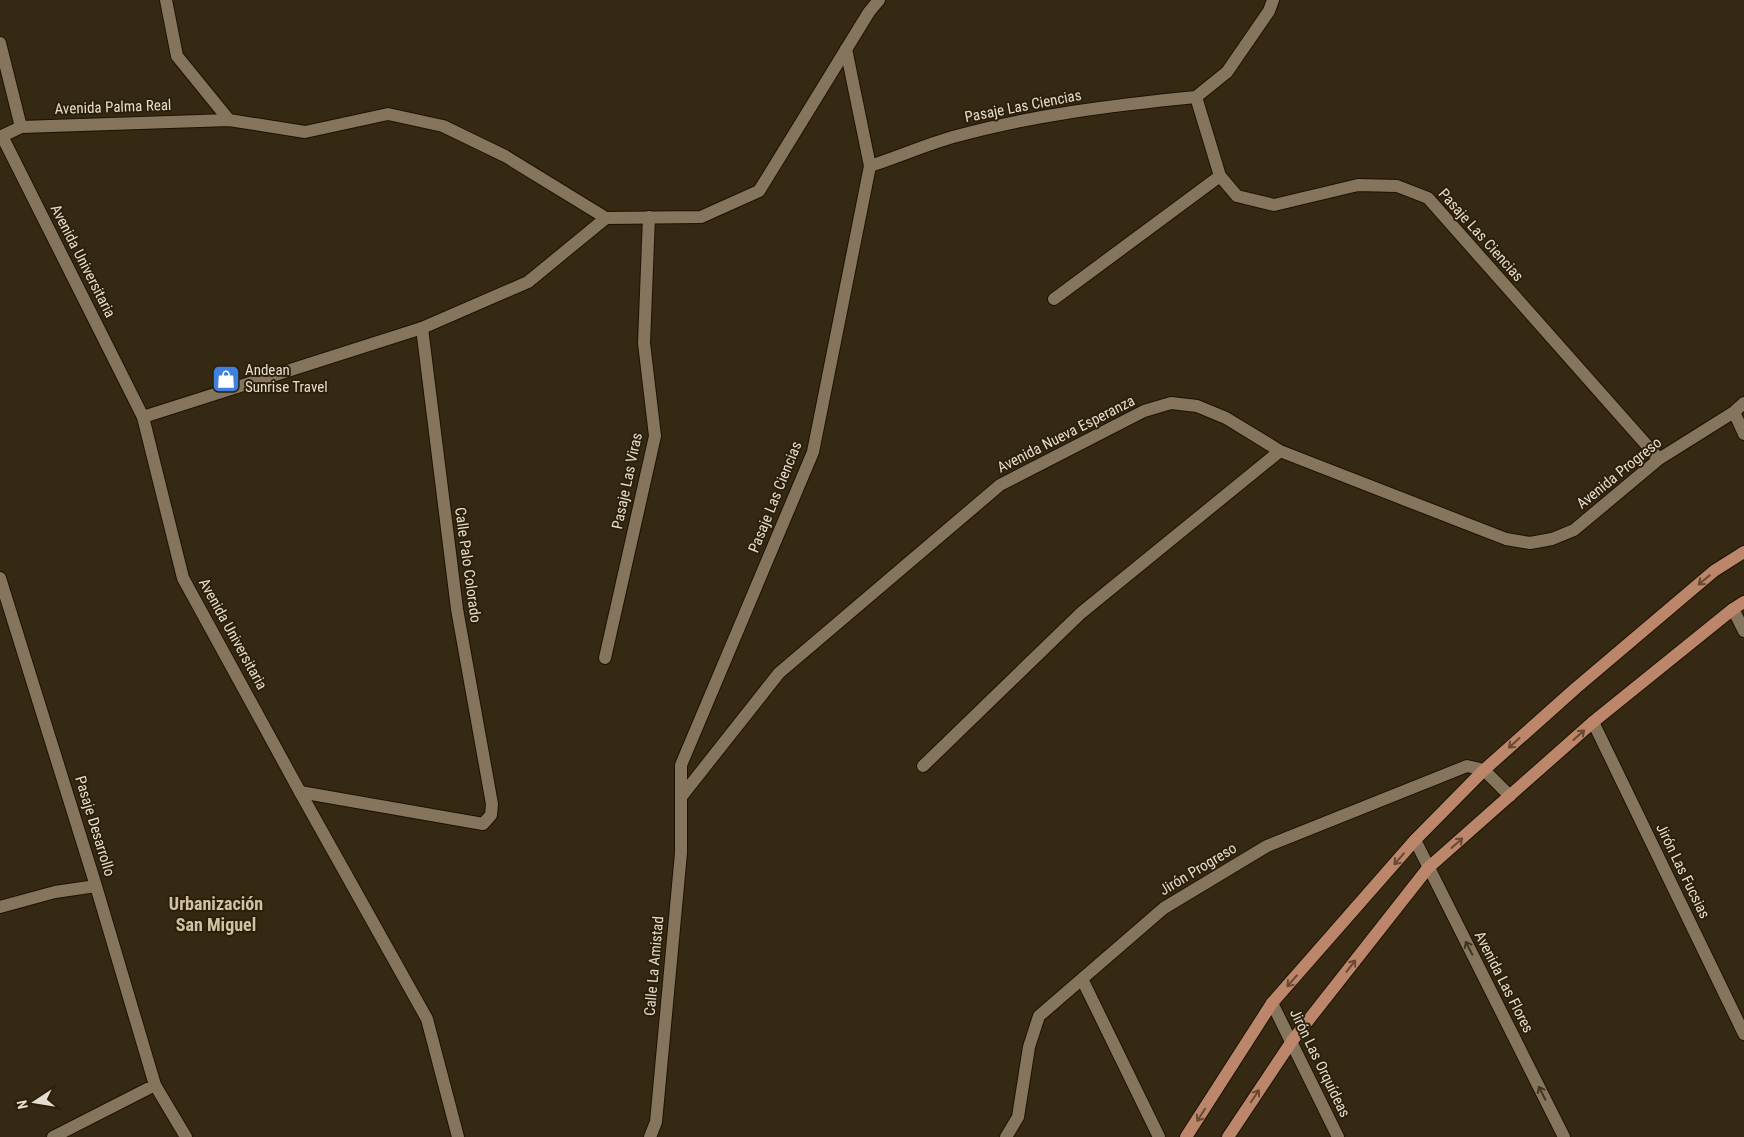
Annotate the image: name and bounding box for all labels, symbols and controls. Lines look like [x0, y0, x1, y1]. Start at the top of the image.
street label: Pasaje Las Ciencias [963, 86, 1083, 126]
street label: Avenida Palma Real [54, 96, 172, 118]
street label: Pasaje Las Ciencias [1435, 185, 1527, 285]
street label: Avenida Universitaria [47, 201, 119, 321]
place label: Andean Sunrise Travel [245, 361, 328, 396]
shop icon: Andean Sunrise Travel [211, 364, 241, 394]
street label: Avenida Nueva Esperanza [994, 391, 1138, 477]
street label: Pasaje Las Viras [608, 431, 646, 531]
street label: Avenida Progreso [1573, 433, 1665, 513]
street label: Pasaje Las Ciencias [744, 439, 806, 555]
street label: Calle Palo Colorado [451, 506, 485, 624]
one-way arrow [1698, 574, 1711, 585]
street label: Avenida Universitaria [195, 575, 271, 693]
one-way arrow [1572, 729, 1585, 741]
one-way arrow [1507, 738, 1520, 749]
street label: Pasaje Desarrollo [71, 774, 119, 878]
street label: Jirón Las Fucsias [1652, 821, 1714, 922]
one-way arrow [1450, 837, 1463, 848]
street label: Jirón Progreso [1156, 839, 1240, 899]
one-way arrow [1393, 852, 1405, 865]
district label: Urbanización San Miguel [169, 893, 263, 935]
street label: Calle La Amistad [641, 915, 667, 1017]
street label: Avenida Las Flores [1471, 928, 1537, 1036]
one-way arrow [1464, 941, 1473, 956]
one-way arrow [1346, 959, 1357, 972]
one-way arrow [1286, 974, 1297, 987]
street label: Jirón Las Orquídeas [1286, 1006, 1354, 1120]
north arrow [10, 1077, 60, 1127]
one-way arrow [1537, 1086, 1547, 1101]
one-way arrow [1250, 1090, 1260, 1104]
text: N [14, 1099, 31, 1111]
one-way arrow [1195, 1107, 1205, 1121]

